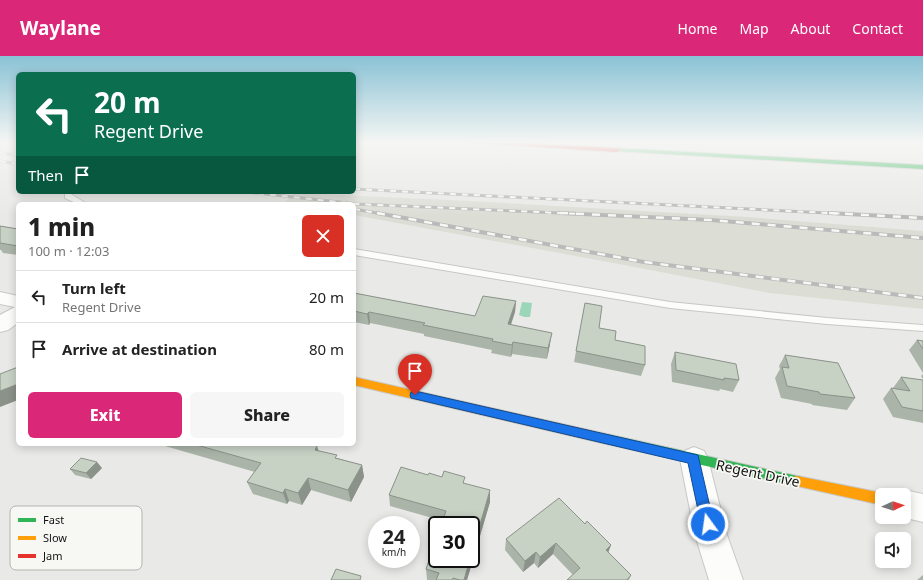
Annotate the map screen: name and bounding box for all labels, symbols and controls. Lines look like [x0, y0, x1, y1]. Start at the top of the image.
text: Waylane [20, 15, 101, 41]
text: Home [678, 19, 717, 38]
text: Map [739, 19, 769, 38]
text: About [791, 19, 830, 38]
text: Contact [852, 19, 903, 38]
text: 20 m [94, 83, 161, 121]
icon: left [28, 88, 80, 140]
text: Regent Drive [94, 119, 203, 143]
icon: arrive [71, 164, 93, 186]
text: Then [28, 165, 63, 185]
text: 1 min [28, 210, 95, 243]
button: close [302, 215, 344, 257]
text: 100 m · 12:03 [28, 242, 109, 260]
text: Turn left [62, 278, 126, 298]
icon: left [28, 286, 50, 308]
text: 20 m [309, 287, 344, 307]
text: Regent Drive [62, 298, 141, 316]
icon: arrive [28, 338, 50, 360]
text: Arrive at destination [62, 339, 217, 359]
text: 80 m [309, 339, 344, 359]
pin [398, 354, 432, 395]
icon: arrive [404, 360, 426, 382]
button: Exit [28, 392, 182, 438]
button: Share [190, 392, 344, 438]
street label: Regent Drive [714, 455, 802, 491]
north arrow [875, 488, 911, 524]
map controls [875, 488, 911, 568]
position arrow [687, 503, 729, 545]
legend [10, 506, 142, 570]
text: Fast [43, 512, 64, 527]
speed limit sign: 30 [428, 516, 480, 568]
text: 24 [383, 523, 405, 550]
text: Slow [43, 530, 67, 545]
button: sound [875, 532, 911, 568]
text: km/h [382, 545, 406, 559]
text: Jam [42, 548, 62, 563]

